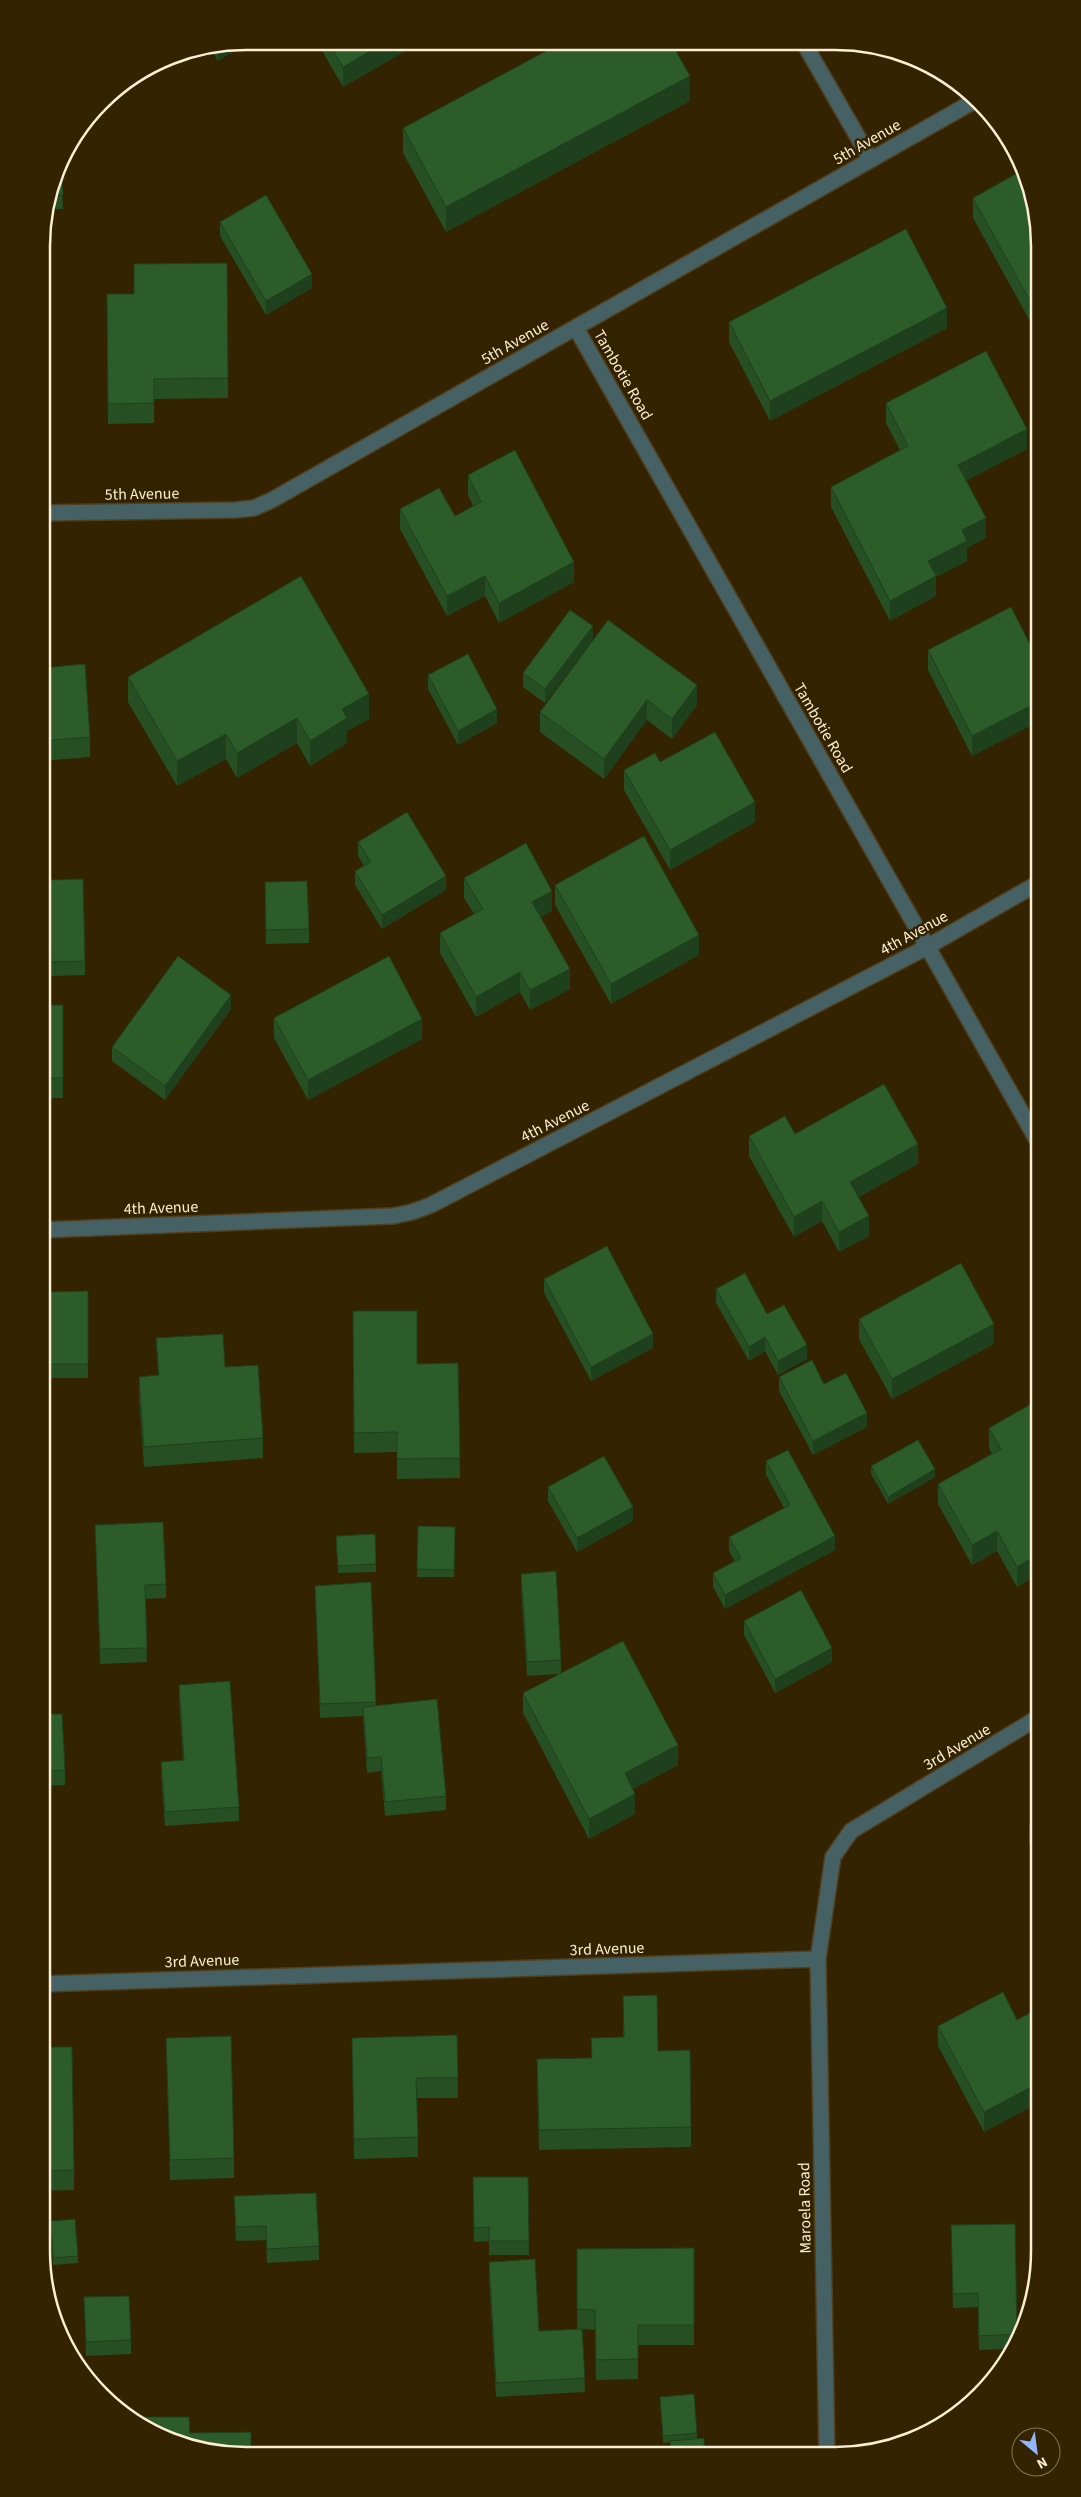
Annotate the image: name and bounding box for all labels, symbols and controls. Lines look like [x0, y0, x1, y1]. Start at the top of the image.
street label: 5th Avenue [829, 114, 905, 170]
street label: 5th Avenue [477, 314, 553, 370]
street label: Tambotie Road [588, 326, 658, 424]
street label: 5th Avenue [105, 482, 180, 506]
street label: Tambotie Road [788, 679, 858, 777]
street label: 4th Avenue [876, 905, 952, 961]
street label: 4th Avenue [517, 1094, 593, 1148]
street label: 4th Avenue [123, 1196, 199, 1220]
street label: 3rd Avenue [919, 1718, 995, 1776]
street label: 3rd Avenue [569, 1937, 645, 1961]
street label: 3rd Avenue [164, 1949, 240, 1973]
street label: Maroela Road [793, 2162, 817, 2254]
north arrow [1011, 2427, 1061, 2477]
text: N [1033, 2451, 1051, 2473]

